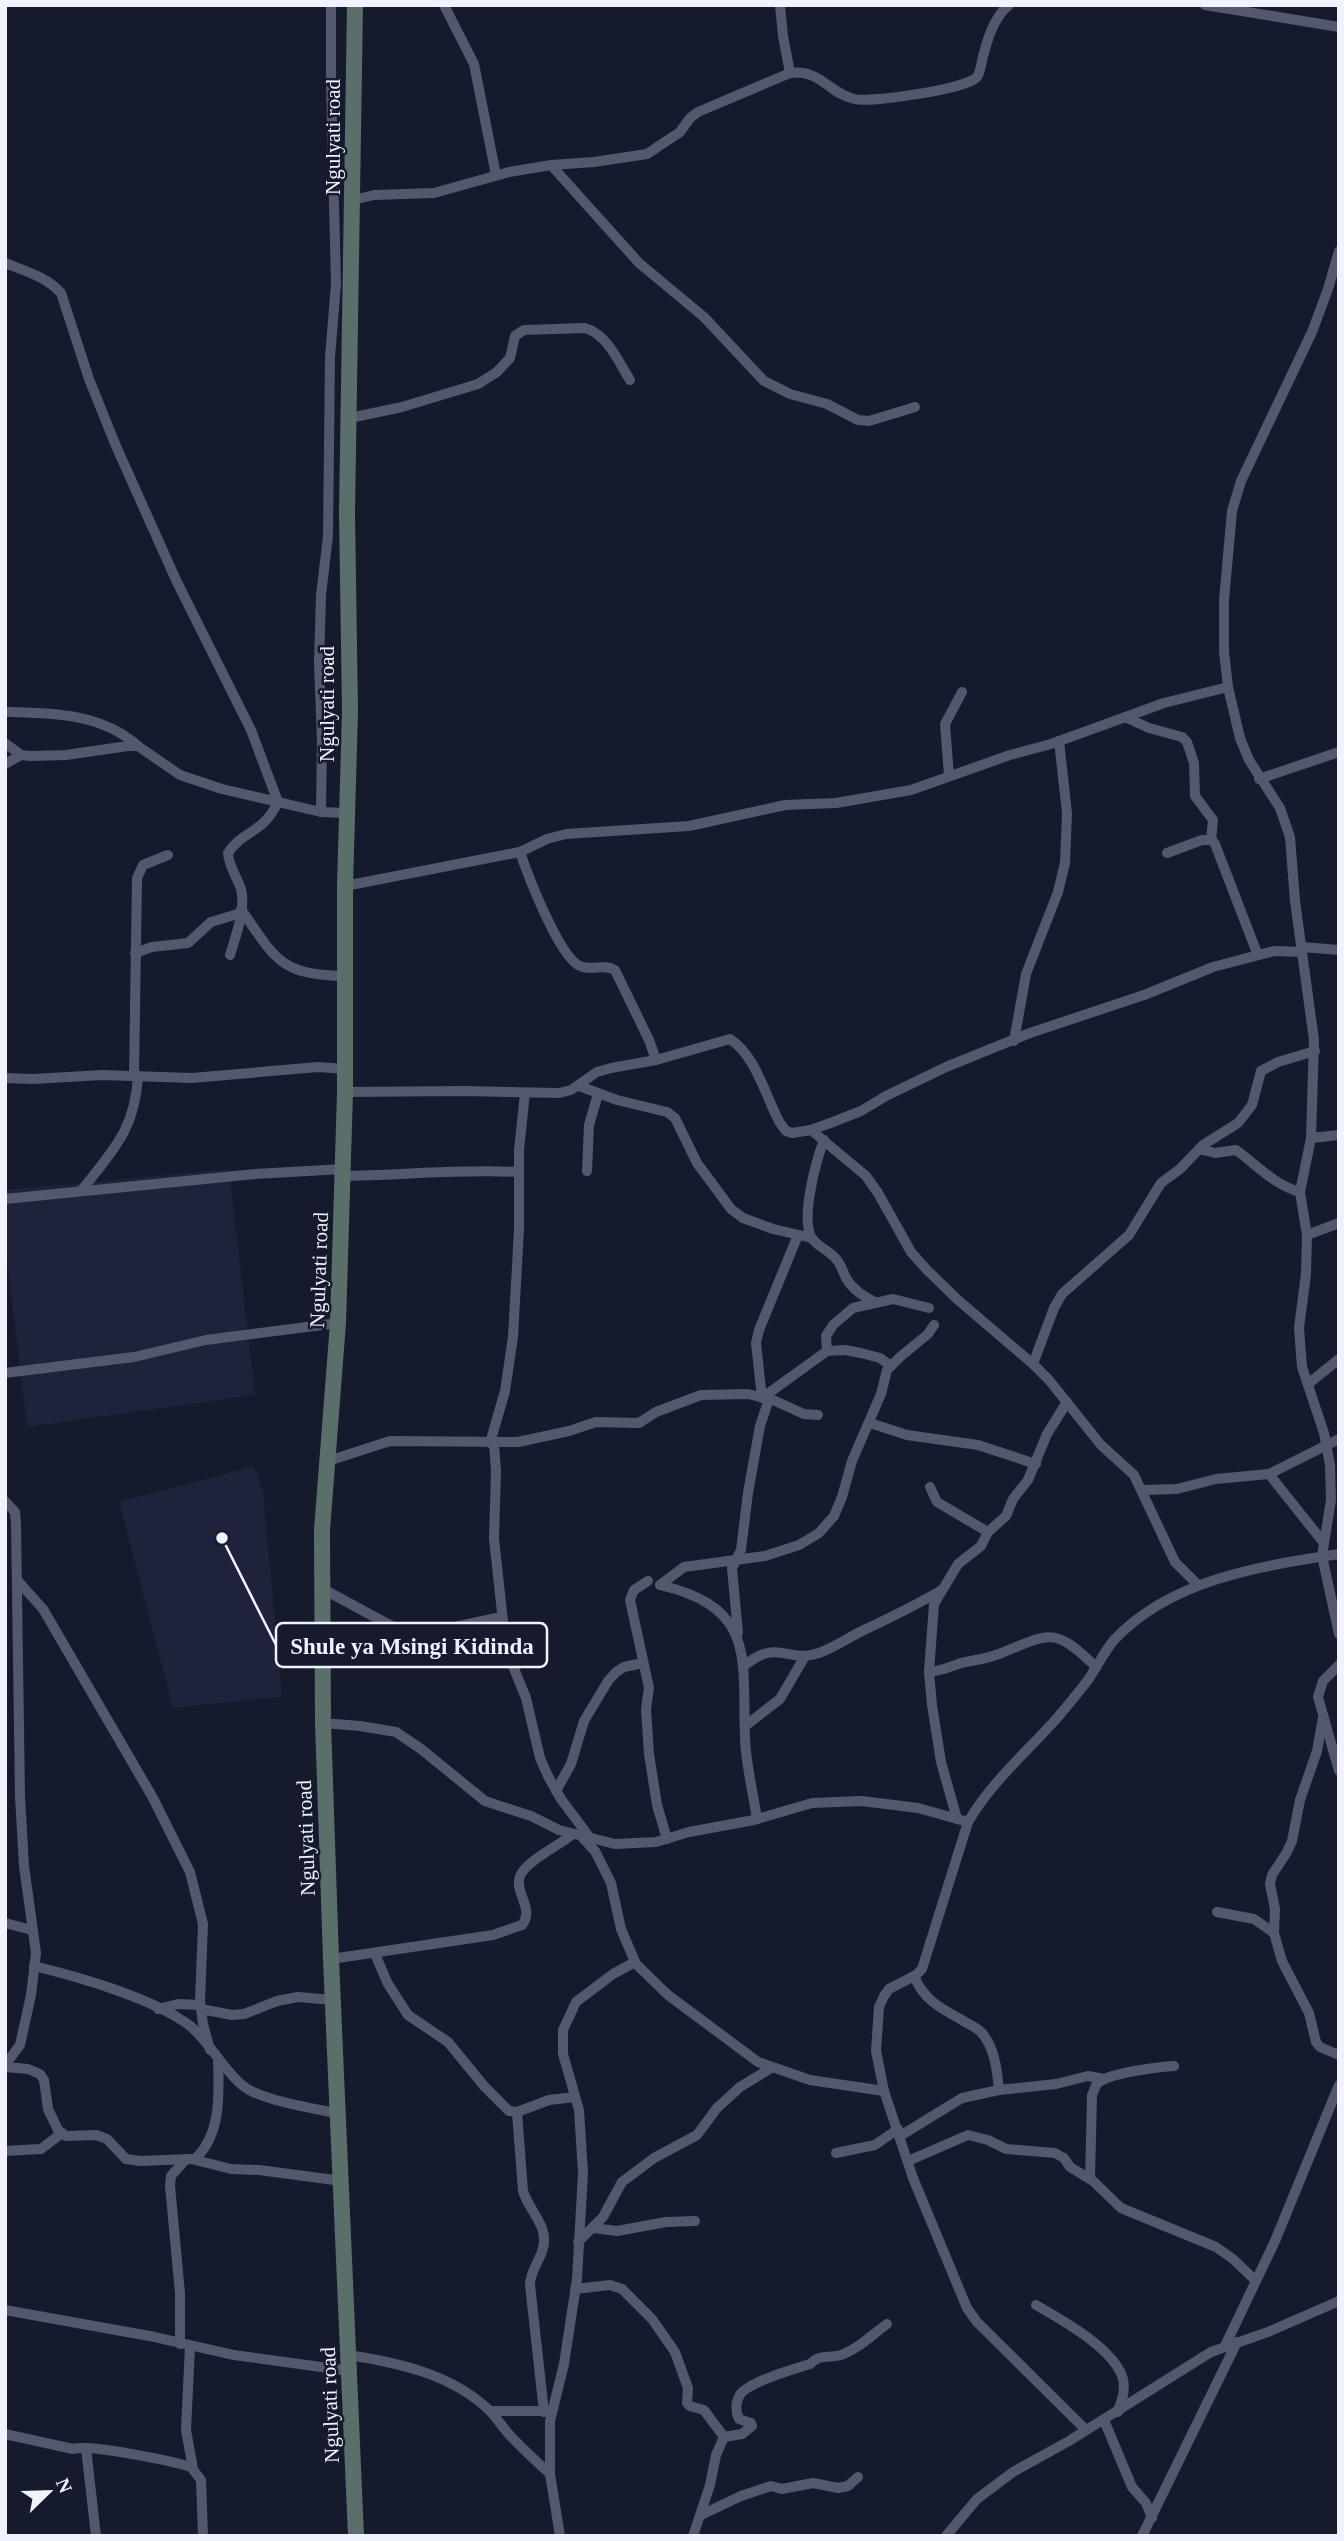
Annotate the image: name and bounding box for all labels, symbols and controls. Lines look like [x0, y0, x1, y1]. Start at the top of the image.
street label: Ngulyati road [321, 78, 345, 195]
street label: Ngulyati road [315, 645, 339, 762]
street label: Ngulyati road [305, 1211, 333, 1328]
callout: Shule ya Msingi Kidinda [276, 1623, 547, 1667]
text: Shule ya Msingi Kidinda [290, 1634, 534, 1659]
street label: Ngulyati road [292, 1779, 320, 1896]
street label: Ngulyati road [316, 2346, 344, 2463]
north arrow [14, 2457, 84, 2527]
text: N [52, 2475, 77, 2496]

